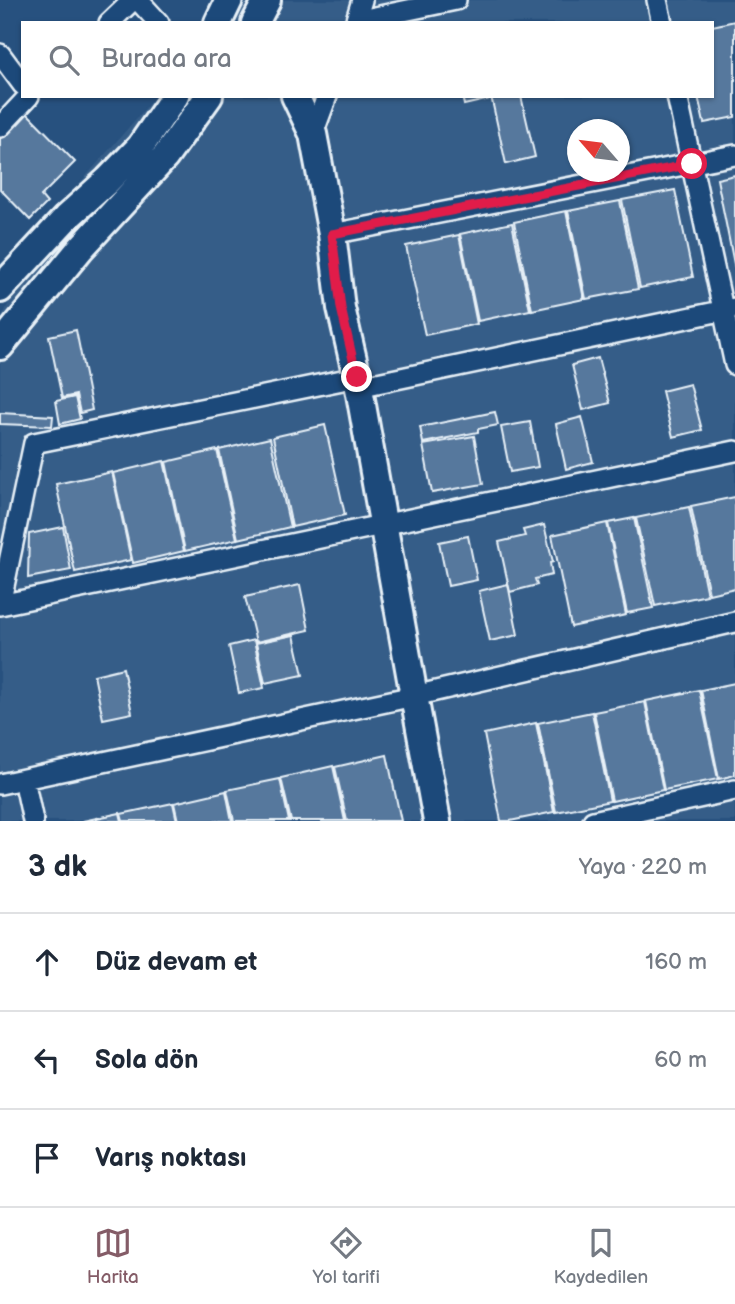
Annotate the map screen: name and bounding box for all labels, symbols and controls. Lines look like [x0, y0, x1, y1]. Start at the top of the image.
search box [21, 21, 714, 98]
icon: search [45, 41, 83, 79]
text: Burada ara [101, 44, 232, 75]
north arrow [567, 119, 630, 182]
route start [676, 148, 707, 179]
route end [341, 361, 372, 392]
text: 3 dk [28, 849, 87, 885]
text: Yaya · 220 m [579, 853, 707, 881]
icon: ahead [28, 943, 66, 981]
text: Düz devam et [95, 947, 257, 978]
text: 160 m [645, 948, 707, 976]
icon: left [28, 1041, 66, 1079]
text: Sola dön [95, 1045, 199, 1076]
text: 60 m [654, 1046, 707, 1074]
icon: arrive [28, 1139, 66, 1177]
text: Varış noktası [95, 1143, 246, 1174]
tab: Harita [87, 1224, 139, 1289]
tab: Yol tarifi [313, 1224, 380, 1289]
tab: Kaydedilen [554, 1224, 648, 1289]

